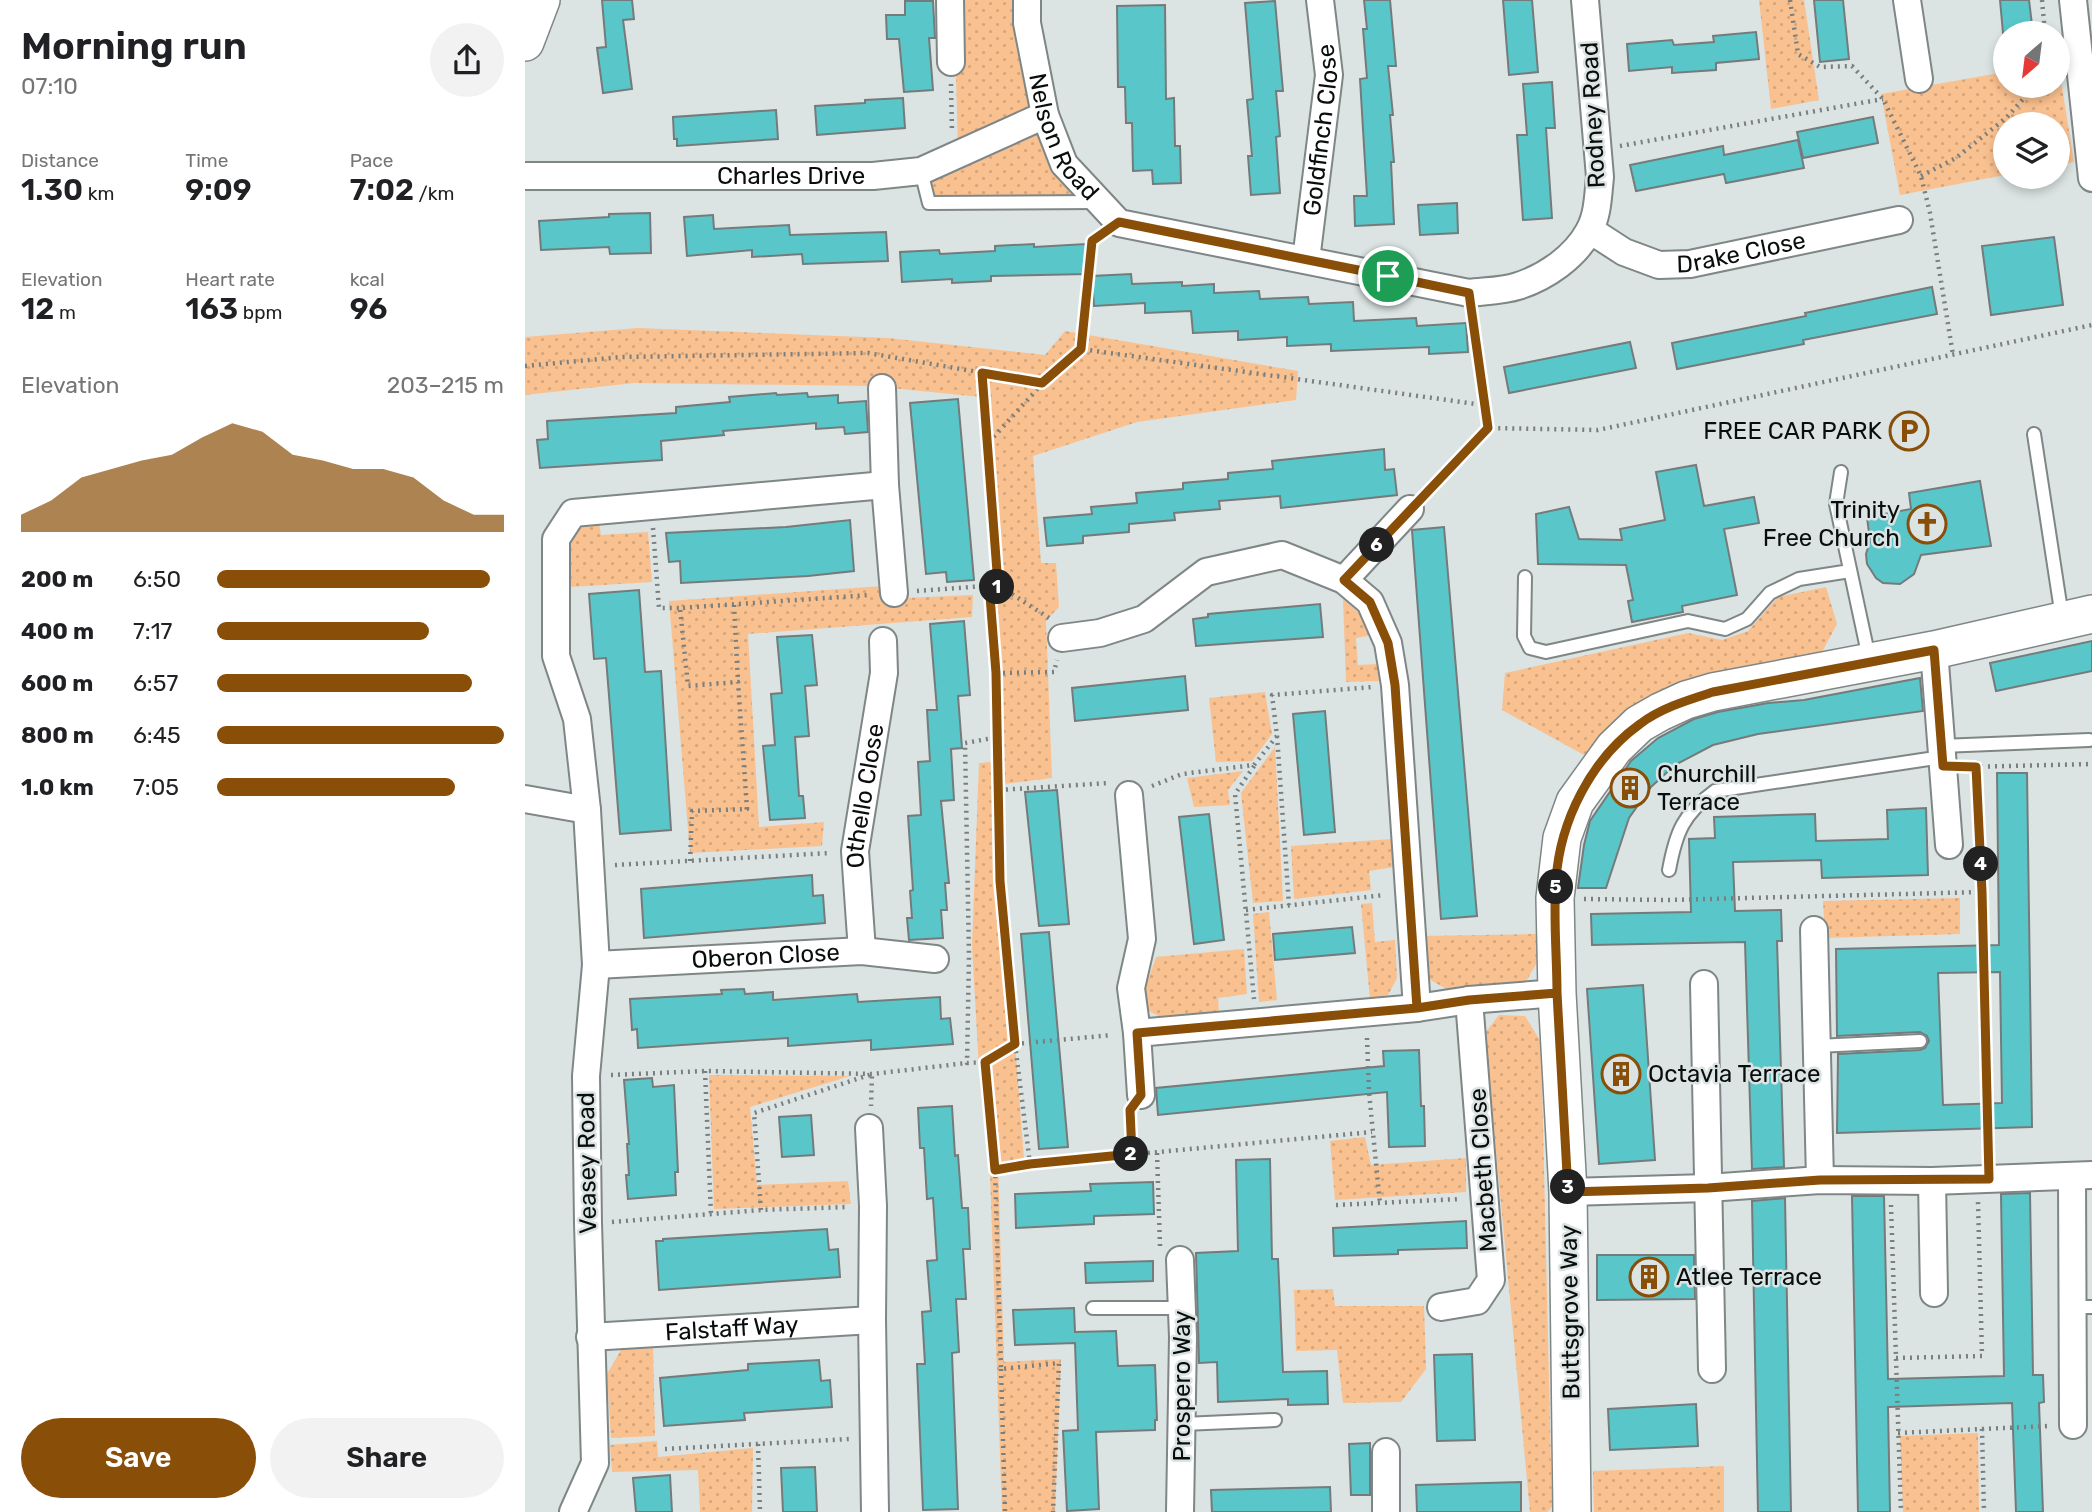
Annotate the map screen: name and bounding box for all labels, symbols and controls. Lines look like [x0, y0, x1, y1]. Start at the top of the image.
north arrow [1993, 21, 2070, 98]
map controls [1993, 21, 2070, 189]
text: Morning run [21, 23, 247, 69]
button: share [430, 23, 504, 97]
street label: Rodney Road [1575, 41, 1611, 189]
street label: Goldfinch Close [1298, 42, 1344, 218]
street label: Nelson Road [1023, 71, 1104, 206]
text: 07:10 [21, 72, 78, 100]
button: layers [1993, 112, 2070, 189]
text: Distance [21, 149, 99, 172]
text: Time [185, 149, 228, 172]
text: Pace [350, 149, 393, 172]
street label: Charles Drive [717, 162, 865, 190]
text: 1.30 [21, 172, 83, 208]
text: 9:09 [185, 172, 252, 208]
text: 7:02 [350, 172, 414, 208]
text: km [83, 182, 114, 205]
text: /km [414, 182, 454, 205]
street label: Drake Close [1676, 226, 1808, 278]
pin [1358, 246, 1418, 306]
icon: arrive [1369, 257, 1407, 295]
text: Elevation [21, 268, 102, 291]
text: Heart rate [185, 268, 275, 291]
text: kcal [350, 268, 385, 291]
text: 12 [21, 291, 54, 327]
text: 163 [185, 291, 238, 327]
text: 96 [350, 291, 388, 327]
text: m [54, 301, 76, 324]
text: bpm [238, 301, 282, 324]
text: Elevation [21, 371, 120, 399]
text: 203–215 m [387, 371, 504, 399]
parking icon: FREE CAR PARK [1888, 410, 1930, 452]
place label: FREE CAR PARK [1703, 417, 1883, 445]
place label: Trinity Free Church [1763, 496, 1900, 552]
church icon: Trinity Free Church [1906, 503, 1948, 545]
pin: 6 [1359, 528, 1395, 562]
text: 6 [1370, 533, 1383, 556]
text: 200 m [21, 565, 93, 593]
text: 6:50 [133, 565, 181, 593]
pin: 1 [979, 570, 1015, 604]
text: 1 [992, 575, 1001, 598]
text: 400 m [21, 617, 94, 645]
text: 7:17 [133, 617, 172, 645]
text: 600 m [21, 669, 93, 697]
text: 6:57 [133, 669, 178, 697]
text: 800 m [21, 721, 94, 749]
text: 6:45 [133, 721, 181, 749]
street label: Othello Close [841, 721, 890, 869]
place label: Churchill Terrace [1657, 760, 1756, 816]
building icon: Churchill Terrace [1609, 767, 1651, 809]
text: 1.0 km [21, 773, 94, 801]
text: 7:05 [133, 773, 179, 801]
pin: 4 [1963, 846, 1999, 882]
text: 4 [1974, 852, 1987, 875]
pin: 5 [1539, 870, 1573, 904]
text: 5 [1549, 875, 1562, 898]
street label: Oberon Close [691, 938, 841, 974]
building icon: Octavia Terrace [1600, 1053, 1642, 1095]
place label: Octavia Terrace [1648, 1060, 1821, 1088]
street label: Macbeth Close [1463, 1087, 1503, 1253]
street label: Veasey Road [572, 1092, 602, 1234]
pin: 2 [1113, 1136, 1149, 1172]
text: 2 [1124, 1142, 1137, 1165]
pin: 3 [1551, 1170, 1585, 1204]
text: 3 [1561, 1175, 1574, 1198]
street label: Buttsgrove Way [1554, 1224, 1586, 1400]
building icon: Atlee Terrace [1628, 1256, 1670, 1298]
place label: Atlee Terrace [1676, 1263, 1822, 1291]
street label: Falstaff Way [664, 1310, 799, 1346]
street label: Prospero Way [1168, 1310, 1196, 1462]
button: Save [21, 1418, 256, 1498]
button: Share [270, 1418, 504, 1498]

